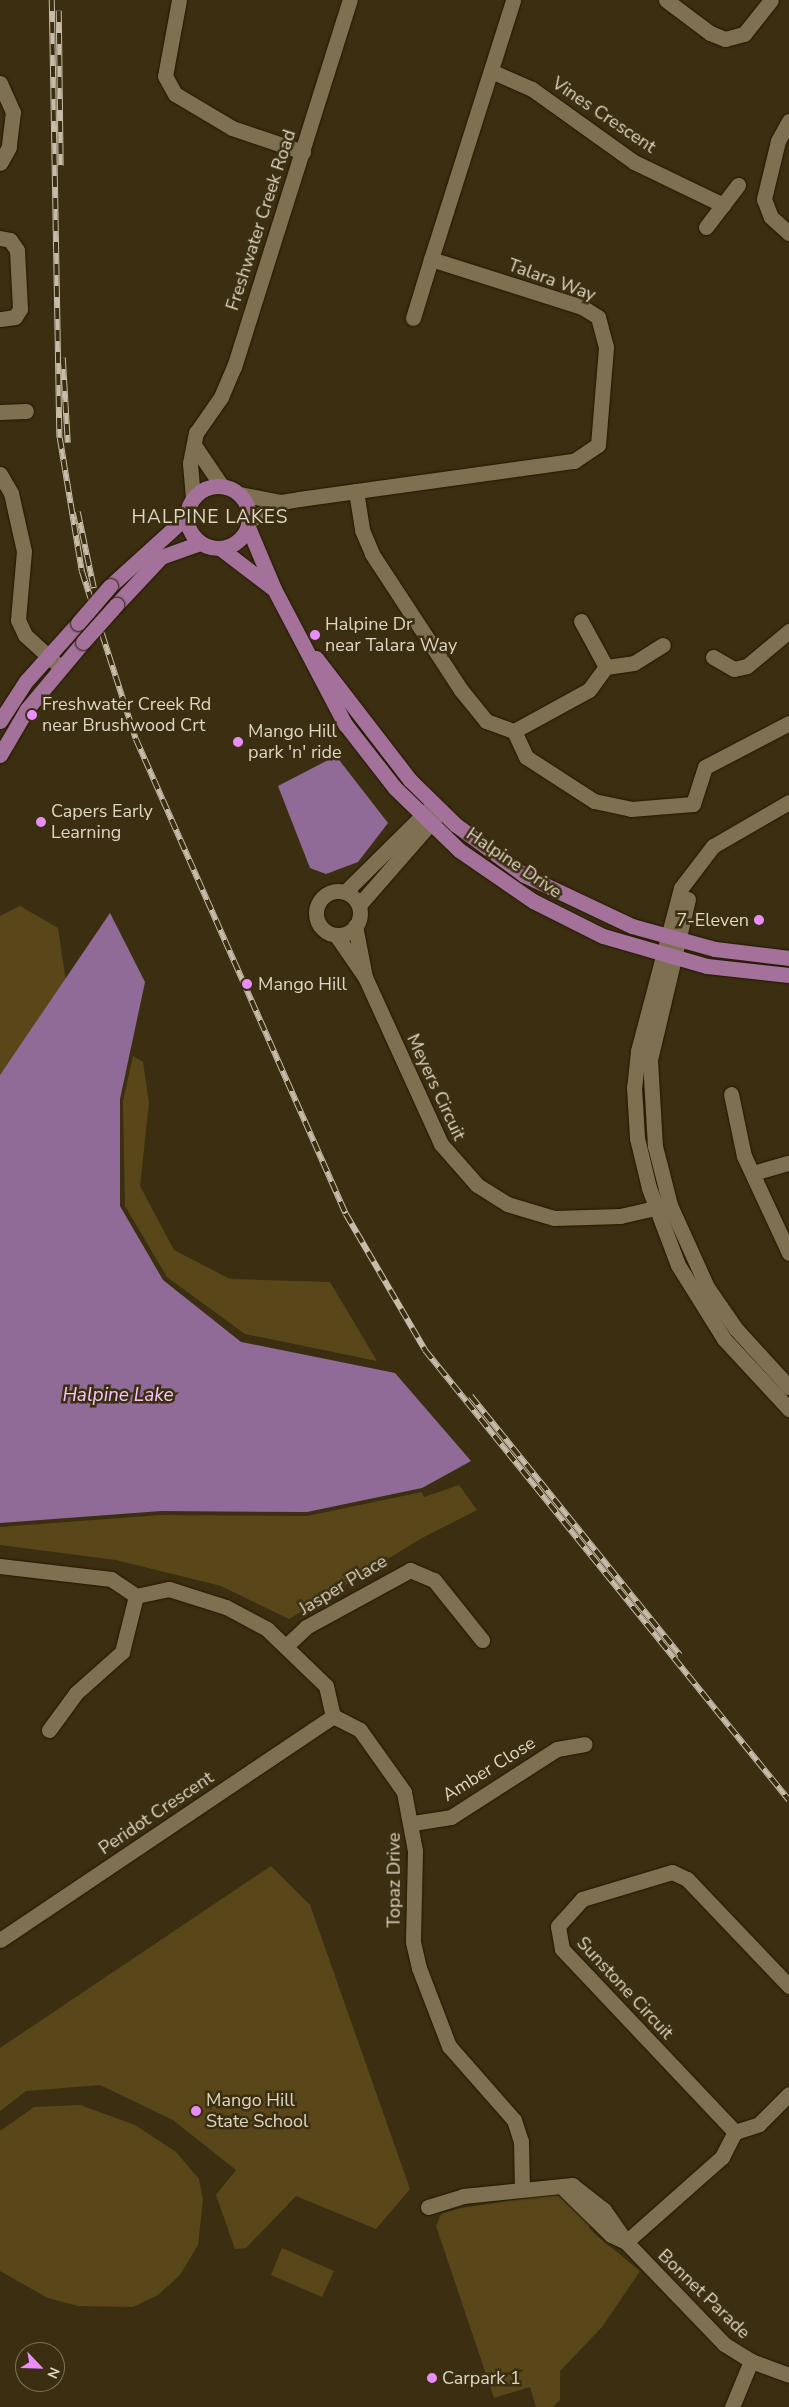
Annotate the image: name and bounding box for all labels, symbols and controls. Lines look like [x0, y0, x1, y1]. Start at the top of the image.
street label: Vines Crescent [548, 72, 660, 158]
street label: Freshwater Creek Road [222, 127, 300, 313]
street label: Talara Way [505, 254, 599, 306]
district label: HALPINE LAKES [130, 507, 290, 529]
place label: Halpine Dr near Talara Way [325, 614, 457, 656]
marker: Halpine Dr near Talara Way [309, 629, 321, 641]
place label: Freshwater Creek Rd near Brushwood Crt [42, 694, 211, 736]
marker: Freshwater Creek Rd near Brushwood Crt [26, 709, 38, 721]
place label: Mango Hill park 'n' ride [248, 721, 342, 764]
marker: Mango Hill park 'n' ride [232, 736, 244, 748]
place label: Capers Early Learning [51, 801, 153, 844]
marker: Capers Early Learning [35, 816, 47, 828]
street label: Halpine Drive [462, 823, 566, 903]
place label: 7-Eleven [676, 909, 749, 931]
marker: 7-Eleven [753, 914, 765, 926]
place label: Mango Hill [258, 973, 347, 995]
marker: Mango Hill [240, 977, 254, 991]
street label: Meyers Circuit [402, 1030, 470, 1144]
water label: Halpine Lake [62, 1385, 174, 1407]
street label: Jasper Place [295, 1550, 391, 1620]
street label: Amber Close [439, 1732, 539, 1806]
street label: Peridot Crescent [95, 1767, 217, 1859]
street label: Topaz Drive [383, 1832, 405, 1928]
street label: Sunstone Circuit [572, 1932, 678, 2044]
place label: Mango Hill State School [206, 2090, 308, 2132]
marker: Mango Hill State School [190, 2105, 202, 2117]
street label: Bonnet Parade [653, 2245, 755, 2343]
north arrow [15, 2342, 65, 2392]
text: N [42, 2364, 64, 2382]
place label: Carpark 1 [442, 2367, 521, 2389]
marker: Carpark 1 [426, 2372, 438, 2384]

